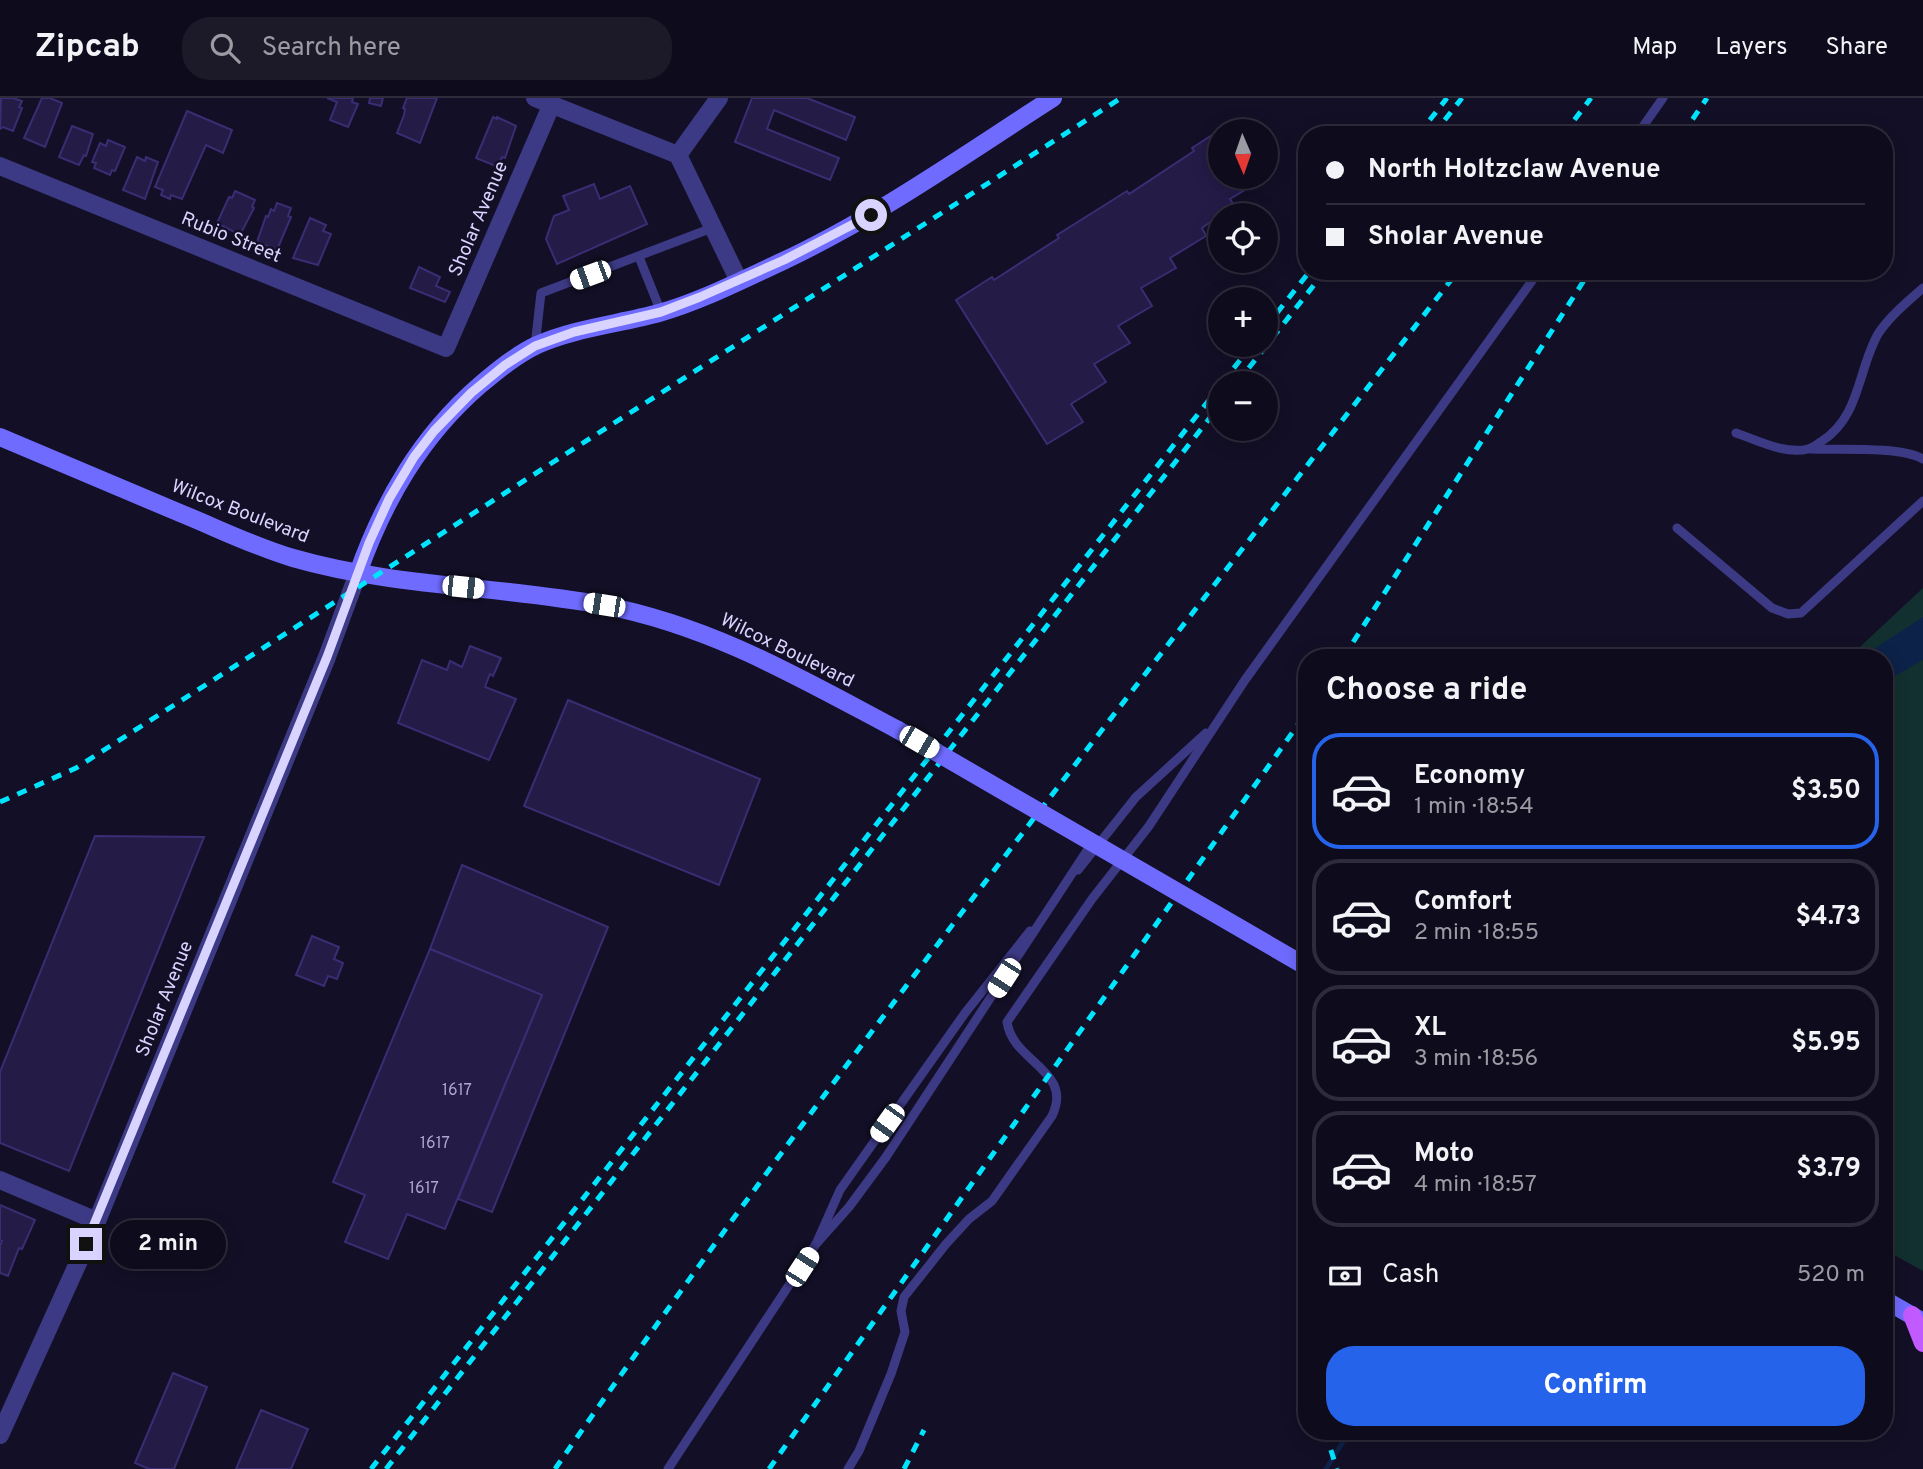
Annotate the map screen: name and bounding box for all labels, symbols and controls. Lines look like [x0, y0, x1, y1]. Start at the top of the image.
search box [182, 17, 672, 80]
text: Zipcab [35, 27, 140, 69]
icon: search [206, 29, 244, 67]
text: Search here [262, 32, 401, 65]
text: Map [1632, 33, 1677, 63]
text: Layers [1715, 33, 1787, 63]
text: Share [1825, 33, 1888, 63]
north arrow [1208, 119, 1278, 189]
map controls [1208, 119, 1278, 441]
text: North Holtzclaw Avenue [1368, 154, 1660, 187]
street label: Sholar Avenue [444, 158, 514, 280]
route start [855, 199, 887, 231]
button: locate [1208, 203, 1278, 273]
street label: Rubio Street [177, 207, 285, 269]
text: Sholar Avenue [1368, 221, 1544, 254]
car [567, 258, 614, 292]
button: + [1208, 287, 1278, 357]
button: − [1208, 371, 1278, 441]
street label: Wilcox Boulevard [168, 475, 312, 549]
car [442, 574, 485, 600]
car [582, 591, 627, 619]
street label: Wilcox Boulevard [716, 608, 858, 694]
text: Choose a ride [1326, 671, 1527, 711]
car [896, 722, 943, 762]
icon: car [1330, 760, 1393, 823]
text: Economy [1414, 760, 1525, 793]
text: $3.50 [1791, 775, 1861, 808]
text: 1 min · 18:54 [1414, 793, 1534, 822]
icon: car [1330, 886, 1393, 949]
text: Comfort [1414, 886, 1512, 919]
text: $4.73 [1795, 901, 1861, 934]
text: 2 min · 18:55 [1414, 919, 1539, 948]
street label: Sholar Avenue [131, 938, 199, 1060]
car [984, 955, 1025, 1001]
icon: car [1330, 1012, 1393, 1075]
text: XL [1414, 1012, 1446, 1045]
text: $5.95 [1791, 1027, 1861, 1060]
text: 3 min · 18:56 [1414, 1045, 1538, 1074]
house number: 1617 [442, 1081, 472, 1101]
car [867, 1100, 908, 1146]
house number: 1617 [420, 1134, 450, 1154]
icon: car [1330, 1138, 1393, 1201]
text: Moto [1414, 1138, 1474, 1171]
text: $3.79 [1796, 1153, 1861, 1186]
text: 4 min · 18:57 [1414, 1171, 1537, 1200]
house number: 1617 [409, 1179, 439, 1199]
callout: 2 min [110, 1220, 226, 1268]
route end [70, 1228, 102, 1260]
text: 2 min [138, 1230, 198, 1259]
car [782, 1244, 823, 1290]
icon: cash [1326, 1257, 1364, 1295]
text: Cash [1382, 1259, 1439, 1292]
text: 520 m [1797, 1261, 1865, 1290]
button: Confirm [1326, 1346, 1865, 1426]

